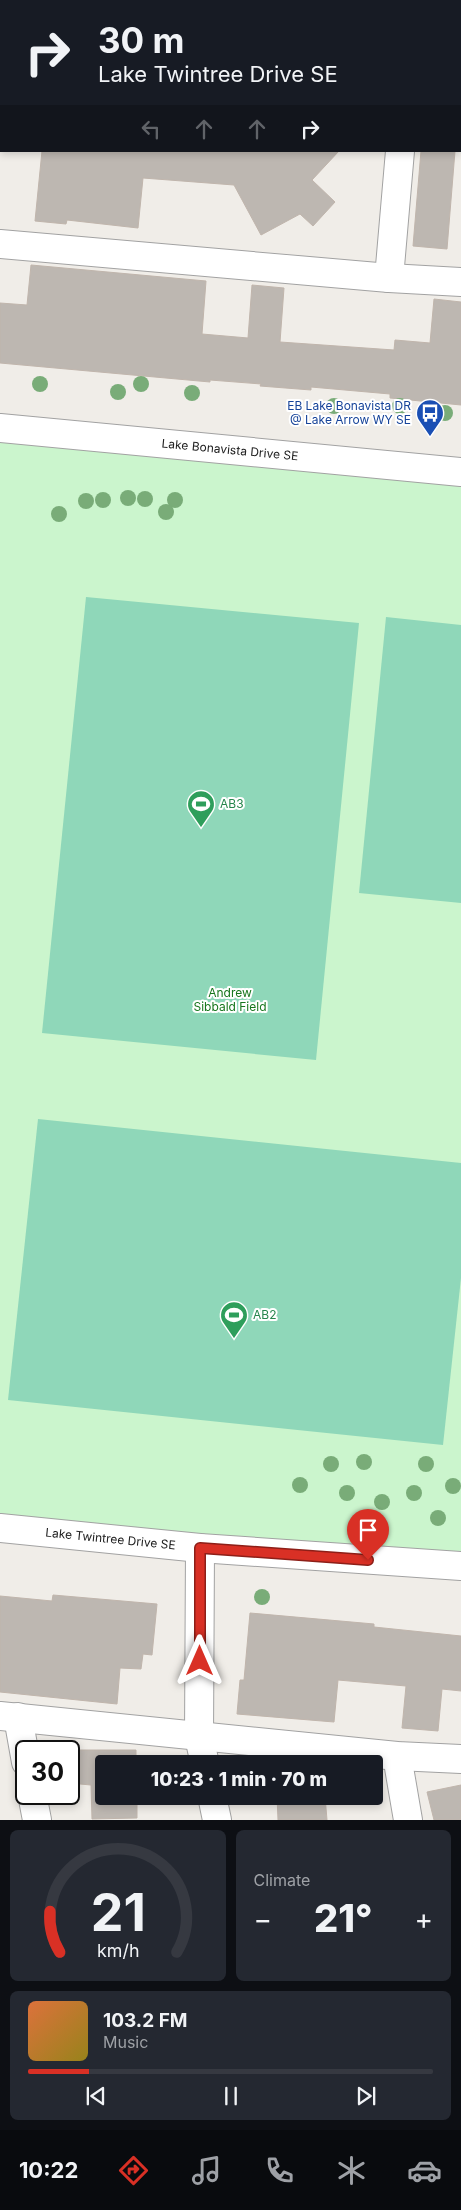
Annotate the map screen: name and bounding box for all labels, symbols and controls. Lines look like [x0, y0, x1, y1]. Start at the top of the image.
text: 30 m [98, 19, 184, 61]
icon: right [15, 20, 80, 85]
text: Lake Twintree Drive SE [98, 61, 338, 87]
icon: left [137, 115, 165, 143]
icon: ahead [190, 115, 218, 143]
icon: ahead [243, 115, 271, 143]
icon: right [296, 115, 324, 143]
place label: EB Lake Bonavista DR @ Lake Arrow WY SE [287, 398, 411, 427]
bus stop icon: EB Lake Bonavista DR @ Lake Arrow WY SE [415, 398, 445, 437]
street label: Lake Bonavista Drive SE [161, 435, 299, 463]
sports icon: AB3 [186, 789, 216, 828]
place label: AB3 [220, 796, 244, 811]
park label: Andrew Sibbald Field [193, 985, 267, 1014]
sports icon: AB2 [219, 1300, 249, 1339]
place label: AB2 [253, 1307, 276, 1322]
pin [347, 1509, 389, 1560]
icon: arrive [354, 1516, 382, 1544]
street label: Lake Twintree Drive SE [45, 1525, 176, 1553]
position arrow [173, 1634, 225, 1686]
speed limit sign: 30 [15, 1740, 80, 1805]
text: 10:23 · 1 min · 70 m [151, 1768, 327, 1791]
text: Climate [254, 1870, 310, 1890]
text: 21 [90, 1881, 145, 1944]
text: 21° [314, 1895, 373, 1941]
text: − [254, 1902, 272, 1936]
text: + [414, 1902, 433, 1936]
text: km/h [97, 1940, 139, 1961]
text: 103.2 FM [103, 2009, 188, 2032]
text: Music [103, 2032, 148, 2052]
icon: previous [82, 2082, 110, 2110]
icon: pause [217, 2082, 245, 2110]
icon: next [352, 2082, 380, 2110]
icon: directions [116, 2153, 151, 2188]
icon: music [189, 2153, 224, 2188]
icon: phone [262, 2153, 297, 2188]
icon: climate [334, 2153, 369, 2188]
icon: car [407, 2153, 442, 2188]
text: 10:22 [19, 2157, 78, 2183]

